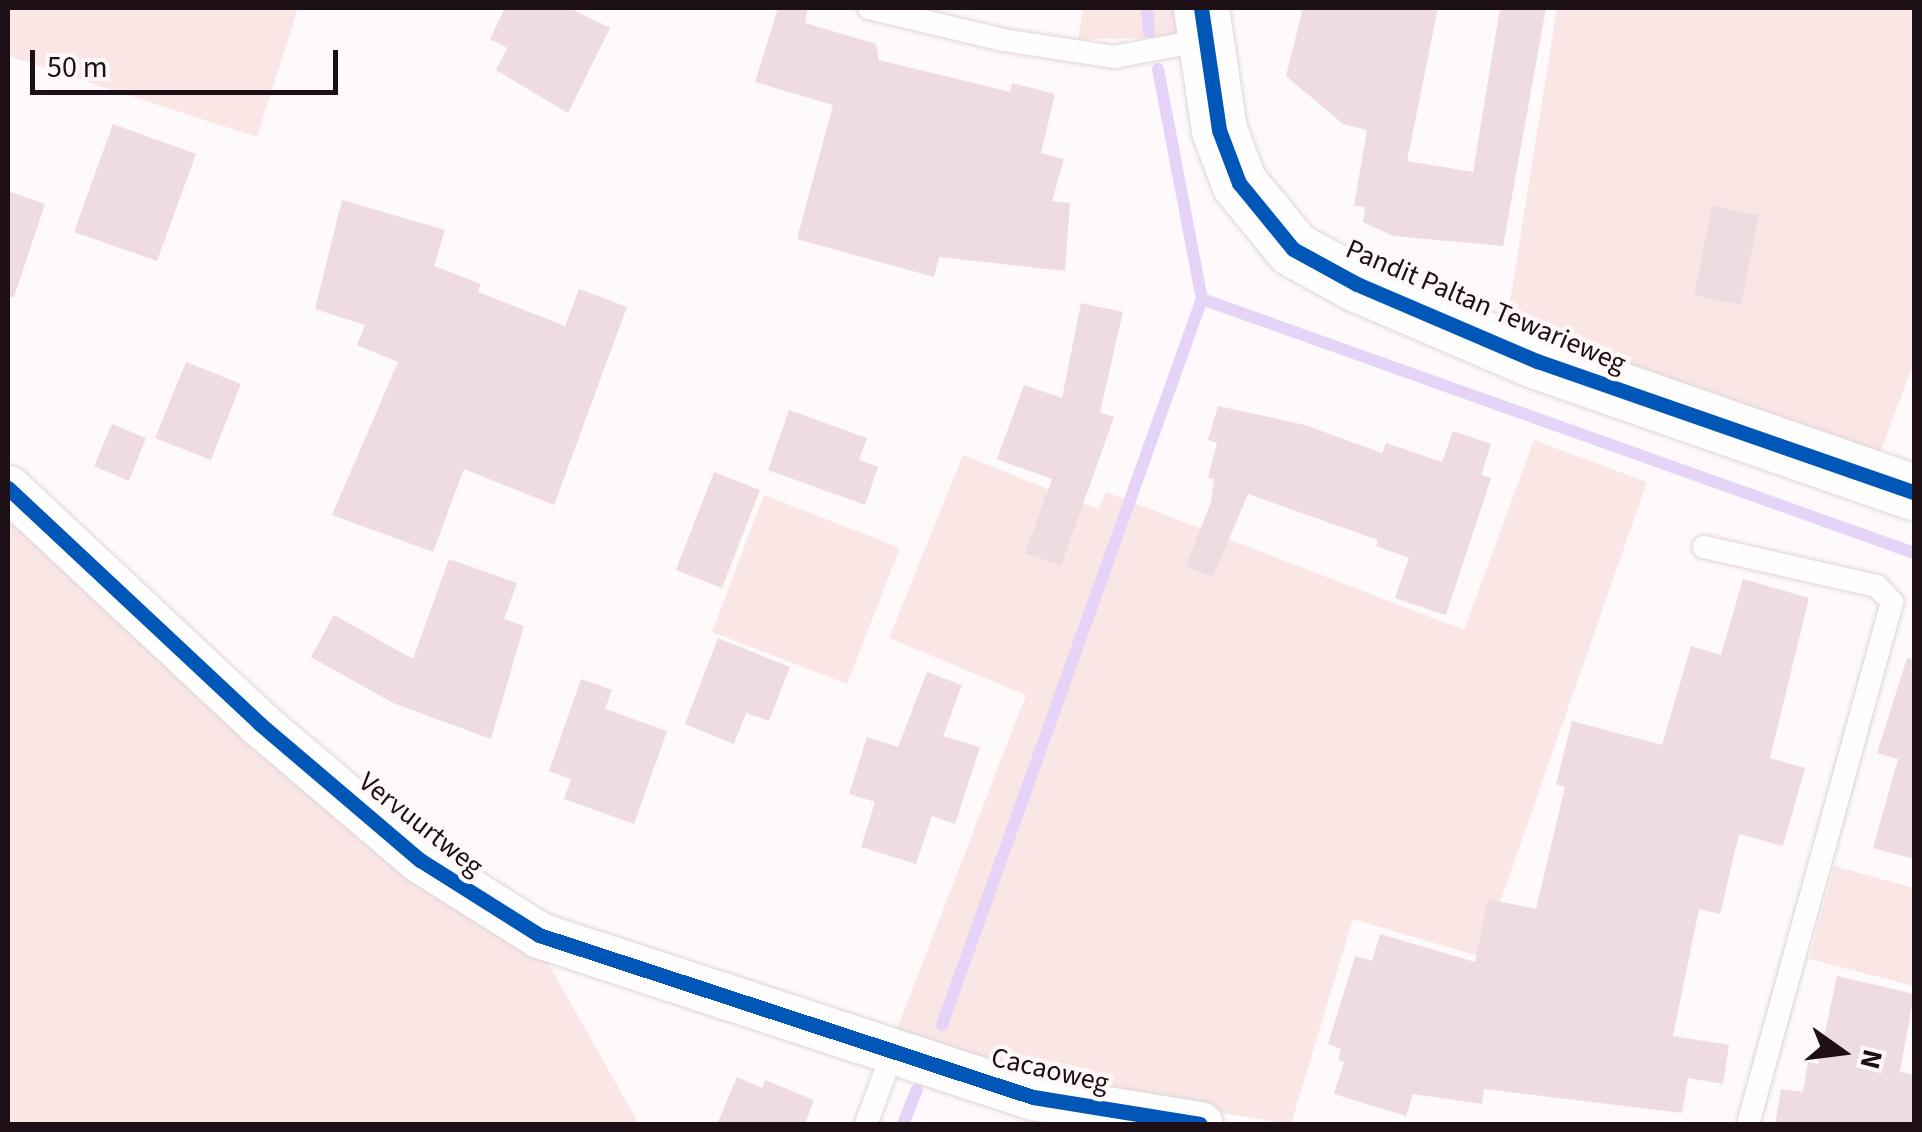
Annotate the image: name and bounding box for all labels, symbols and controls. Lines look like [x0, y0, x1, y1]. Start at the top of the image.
scale bar [35, 30, 342, 92]
text: 50 m [47, 46, 108, 89]
street label: Pandit Paltan Tewarieweg [1341, 232, 1631, 380]
street label: Vervuurtweg [352, 765, 490, 883]
north arrow [1792, 1002, 1892, 1102]
street label: Cacaoweg [988, 1040, 1112, 1100]
text: N [1849, 1045, 1893, 1073]

